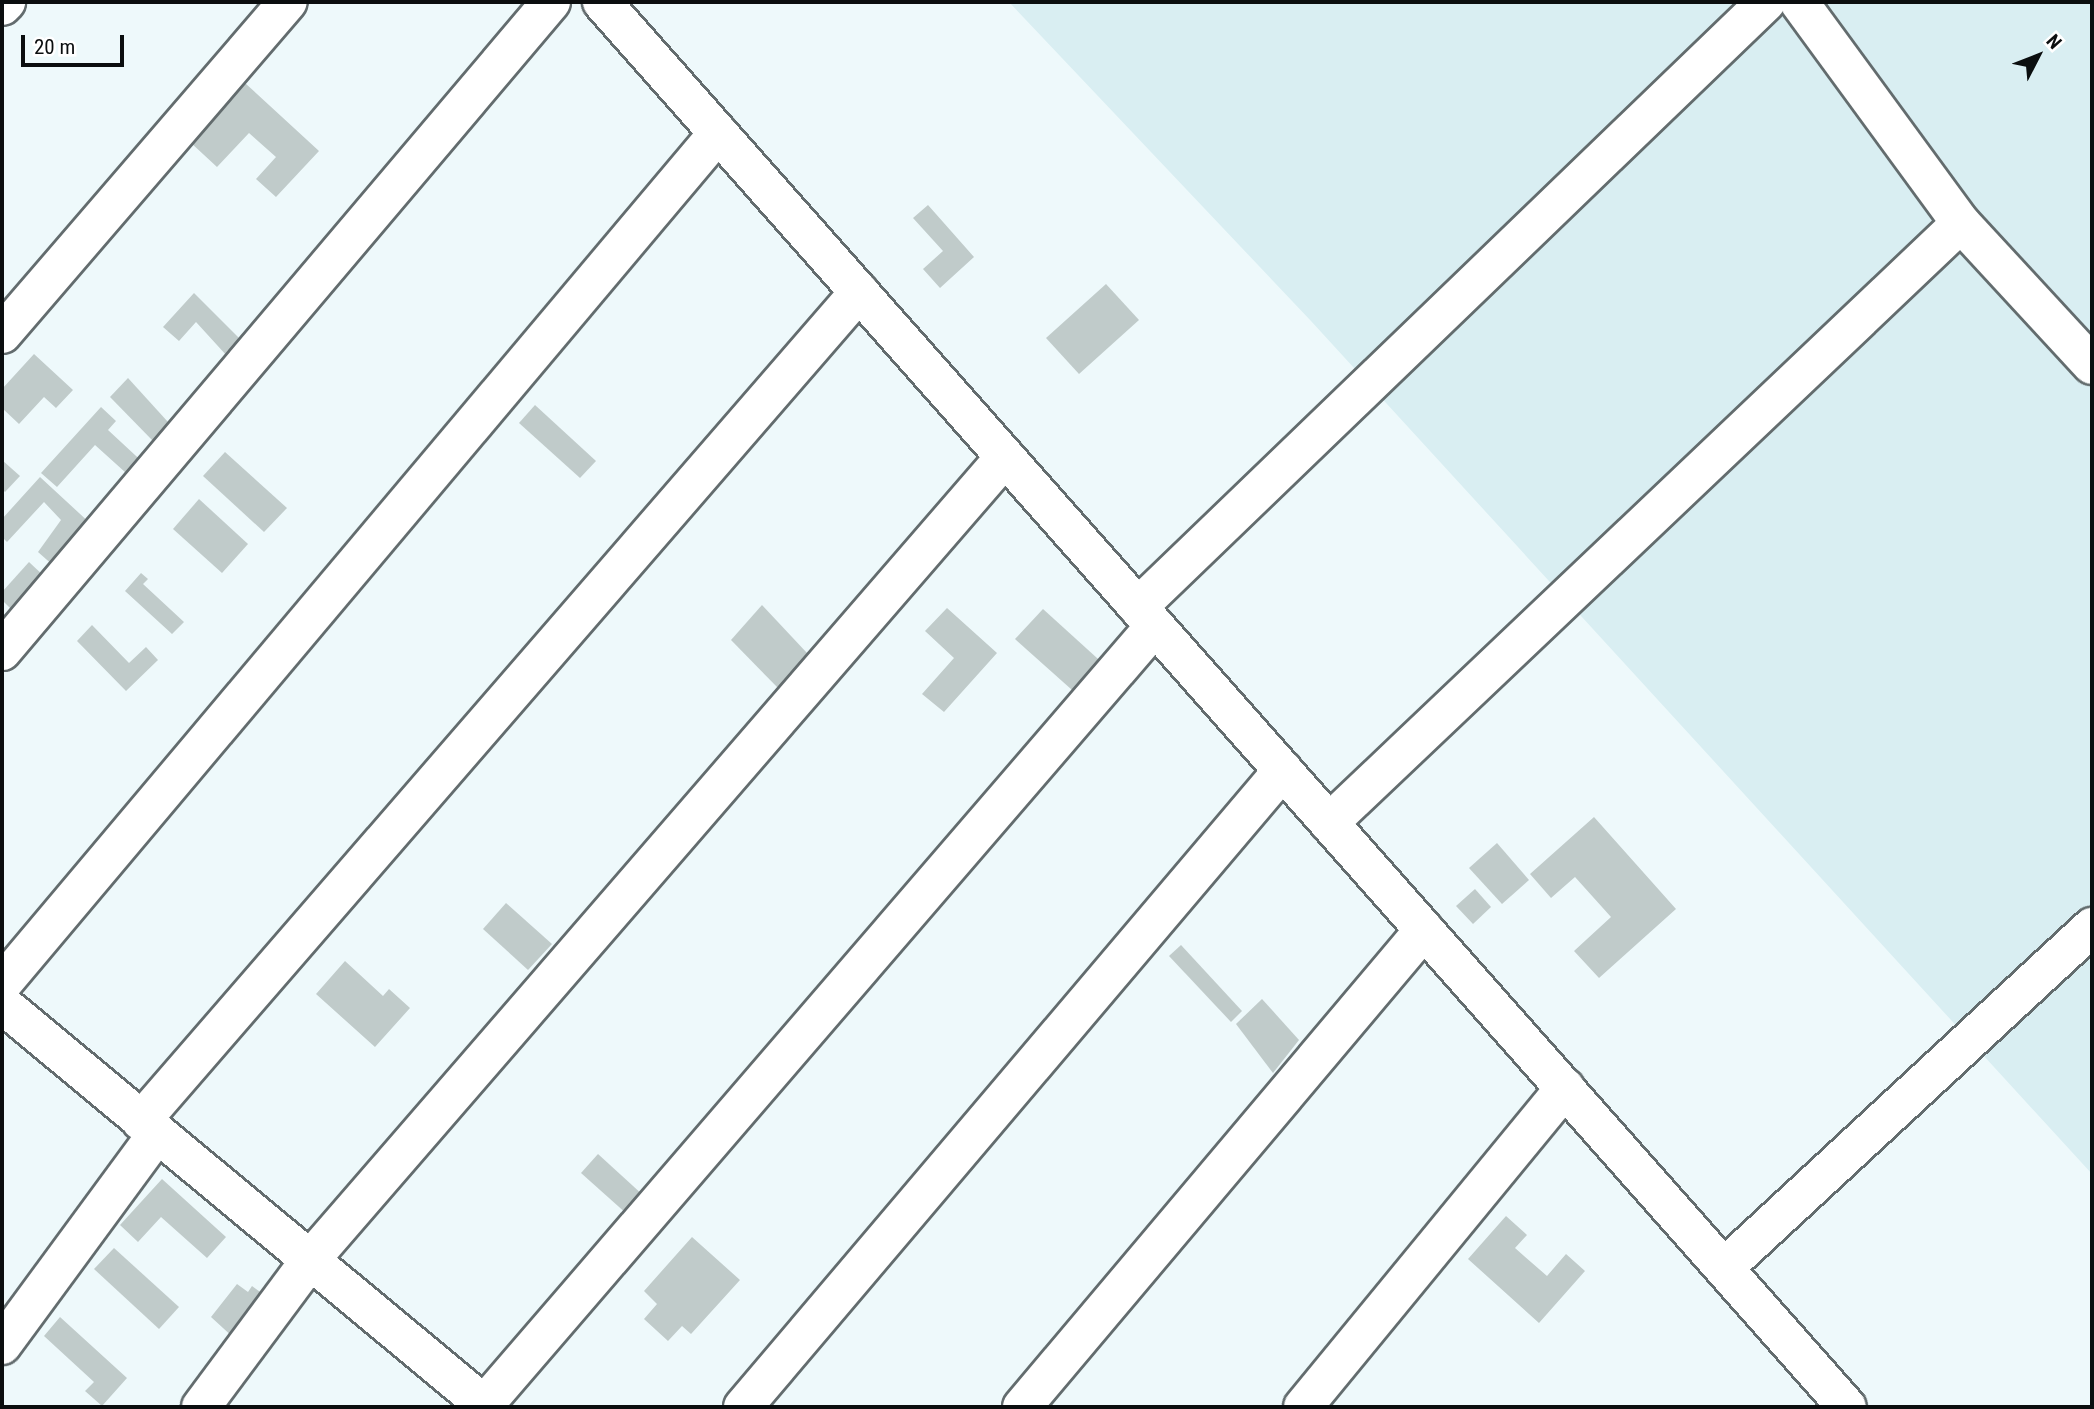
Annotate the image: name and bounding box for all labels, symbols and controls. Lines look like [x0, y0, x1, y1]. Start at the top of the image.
scale bar [24, 21, 128, 65]
north arrow [2003, 21, 2073, 91]
text: N [2042, 30, 2066, 54]
text: 20 m [34, 35, 75, 59]

